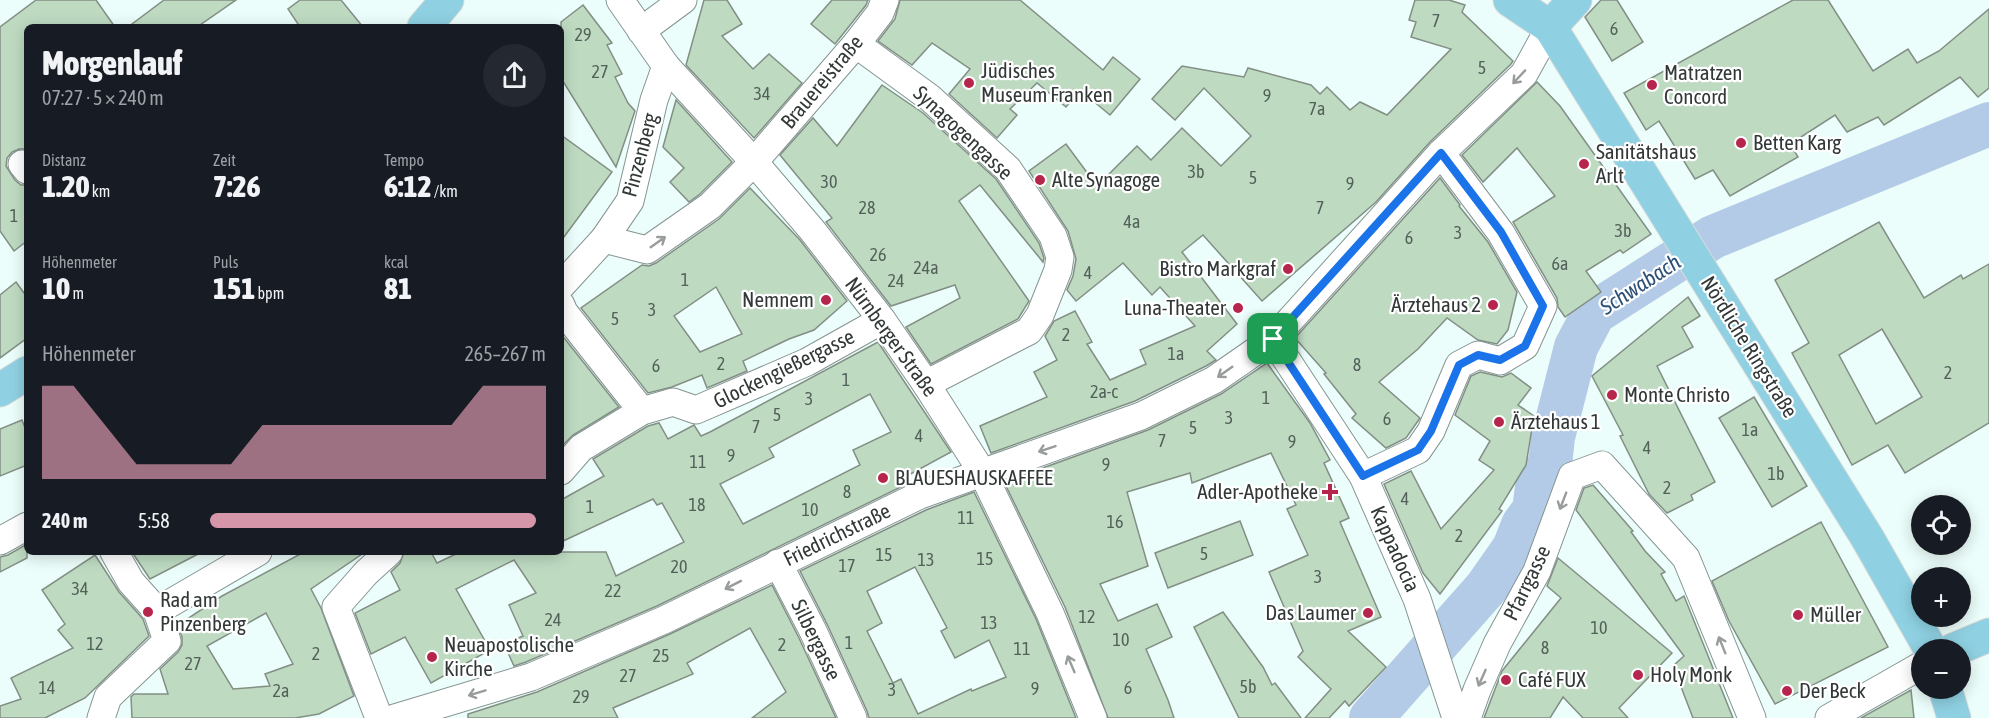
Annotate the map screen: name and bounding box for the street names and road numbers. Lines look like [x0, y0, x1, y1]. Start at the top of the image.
street label: Brauereistraße [775, 30, 867, 133]
street label: Synagogengasse [909, 80, 1018, 184]
street label: Pinzenberg [616, 110, 662, 199]
street label: Nördliche Ringstraße [1697, 271, 1803, 422]
street label: Nürnberger Straße [841, 272, 943, 401]
street label: Glockengießergasse [709, 324, 858, 413]
street label: Friedrichstraße [779, 498, 894, 570]
street label: Kappadocia [1366, 502, 1425, 595]
street label: Pfarrgasse [1498, 541, 1555, 624]
street label: Silbergasse [787, 595, 847, 684]

